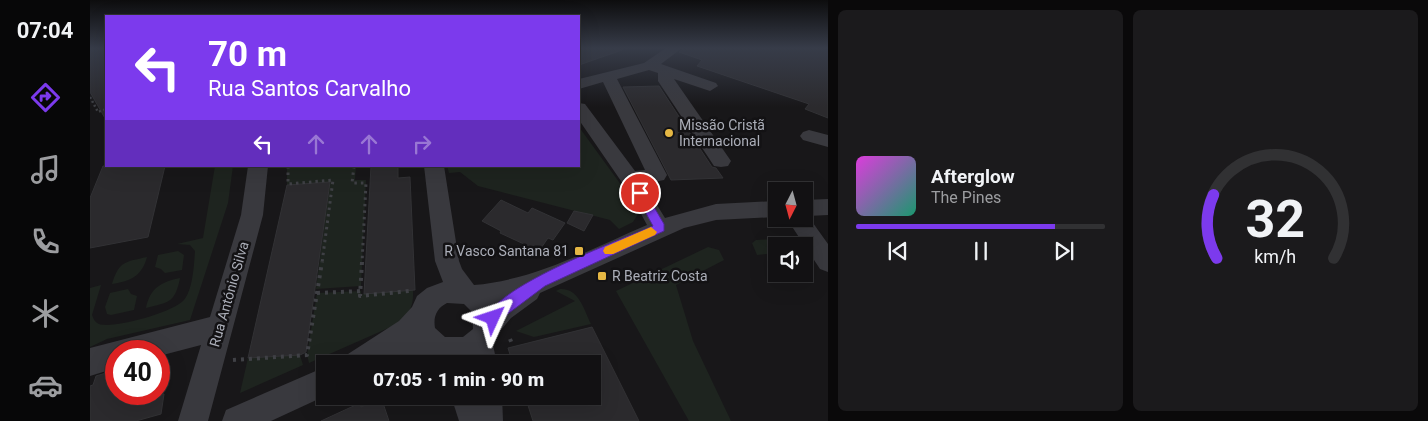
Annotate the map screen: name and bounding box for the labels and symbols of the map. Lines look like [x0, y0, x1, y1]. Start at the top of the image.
place label: Missão Cristã Internacional [679, 117, 765, 149]
marker: Missão Cristã Internacional [663, 127, 675, 139]
pin [619, 172, 661, 214]
north arrow [768, 182, 812, 228]
street label: Rua António Silva [206, 240, 252, 348]
place label: R Vasco Santana 81 [444, 243, 569, 259]
marker: R Vasco Santana 81 [573, 245, 585, 257]
place label: R Beatriz Costa [612, 268, 708, 284]
marker: R Beatriz Costa [596, 270, 608, 282]
position arrow [466, 291, 518, 343]
speed limit sign: 40 [105, 340, 170, 405]

